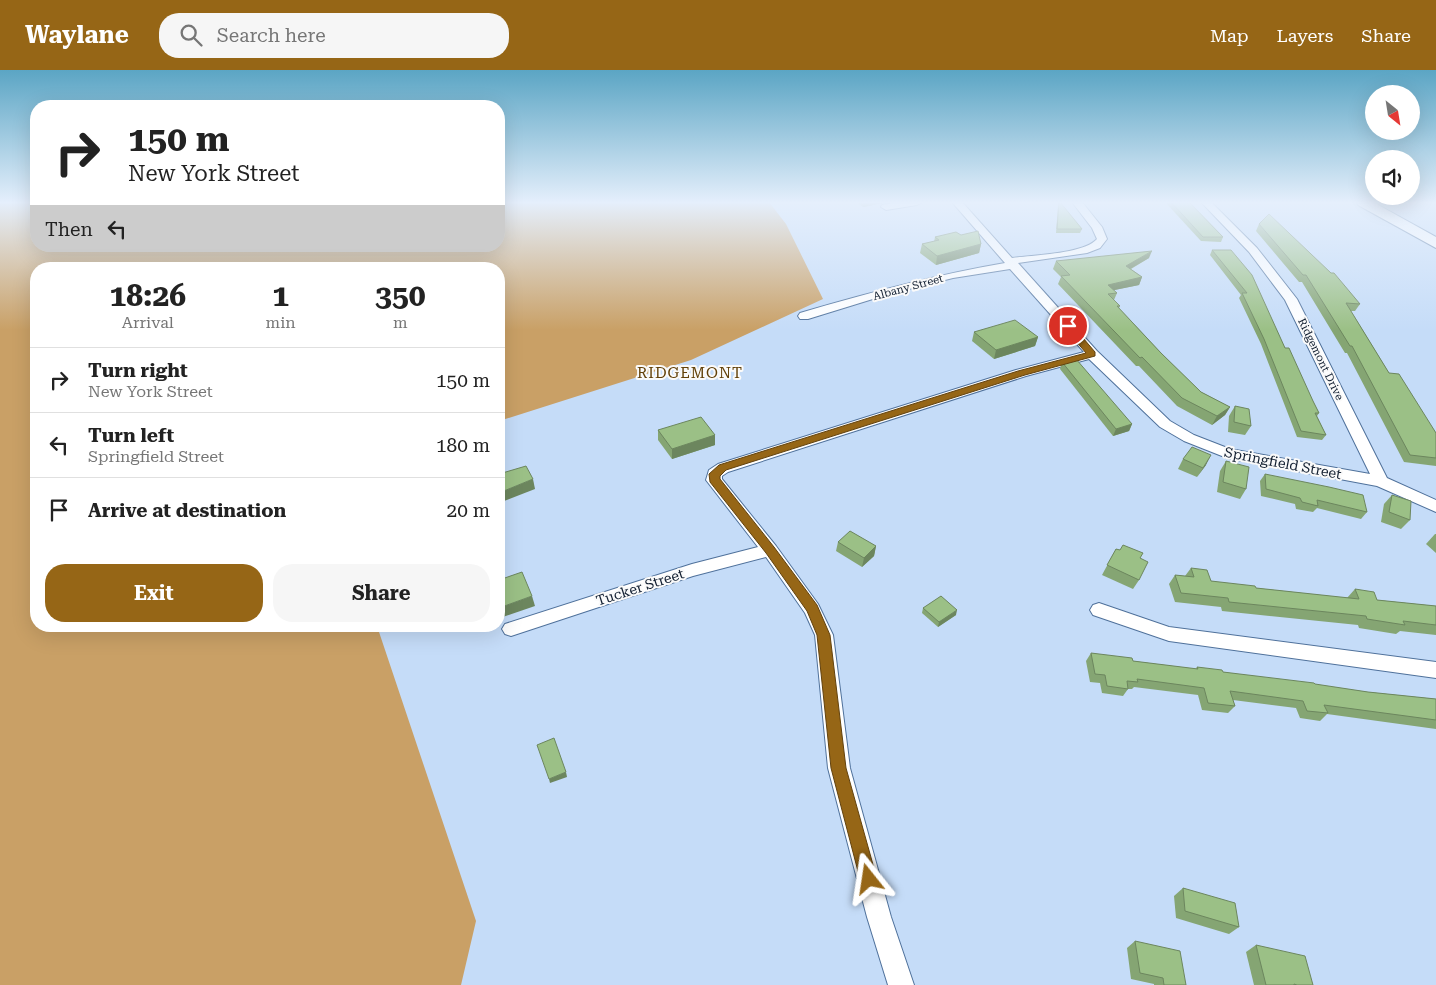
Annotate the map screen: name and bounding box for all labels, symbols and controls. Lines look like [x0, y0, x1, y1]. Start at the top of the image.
search box [159, 13, 509, 58]
text: Waylane [25, 21, 129, 49]
icon: search [177, 21, 205, 49]
text: Search here [217, 24, 326, 47]
text: Map [1210, 25, 1249, 46]
text: Layers [1277, 25, 1333, 46]
text: Share [1361, 25, 1411, 46]
north arrow [1365, 85, 1420, 140]
map controls [1365, 85, 1420, 205]
text: 150 m [128, 119, 229, 160]
icon: right [45, 120, 110, 185]
button: sound [1365, 150, 1420, 205]
text: New York Street [128, 161, 300, 186]
icon: left [103, 215, 131, 243]
text: Then [45, 218, 93, 241]
street label: Albany Street [872, 272, 945, 303]
text: 18:26 [109, 278, 186, 313]
text: 1 [272, 278, 289, 313]
text: 350 [375, 278, 425, 313]
pin [1047, 305, 1089, 347]
icon: arrive [1054, 312, 1082, 340]
text: Arrival [122, 313, 174, 332]
text: min [266, 313, 296, 332]
text: m [393, 313, 408, 332]
street label: Ridgemont Drive [1295, 316, 1346, 402]
text: Turn right [88, 359, 188, 382]
district label: RIDGEMONT [637, 364, 743, 382]
icon: right [45, 366, 73, 394]
text: 150 m [436, 369, 490, 392]
text: New York Street [88, 382, 213, 401]
text: Turn left [88, 424, 174, 447]
icon: left [45, 431, 73, 459]
text: 180 m [436, 434, 490, 457]
street label: Springfield Street [1223, 444, 1343, 482]
text: Springfield Street [88, 447, 224, 466]
icon: arrive [45, 496, 73, 524]
text: Arrive at destination [88, 499, 286, 522]
text: 20 m [447, 499, 490, 522]
button: Exit [45, 564, 263, 622]
button: Share [273, 564, 490, 622]
street label: Tucker Street [594, 565, 686, 609]
position arrow [842, 852, 894, 904]

